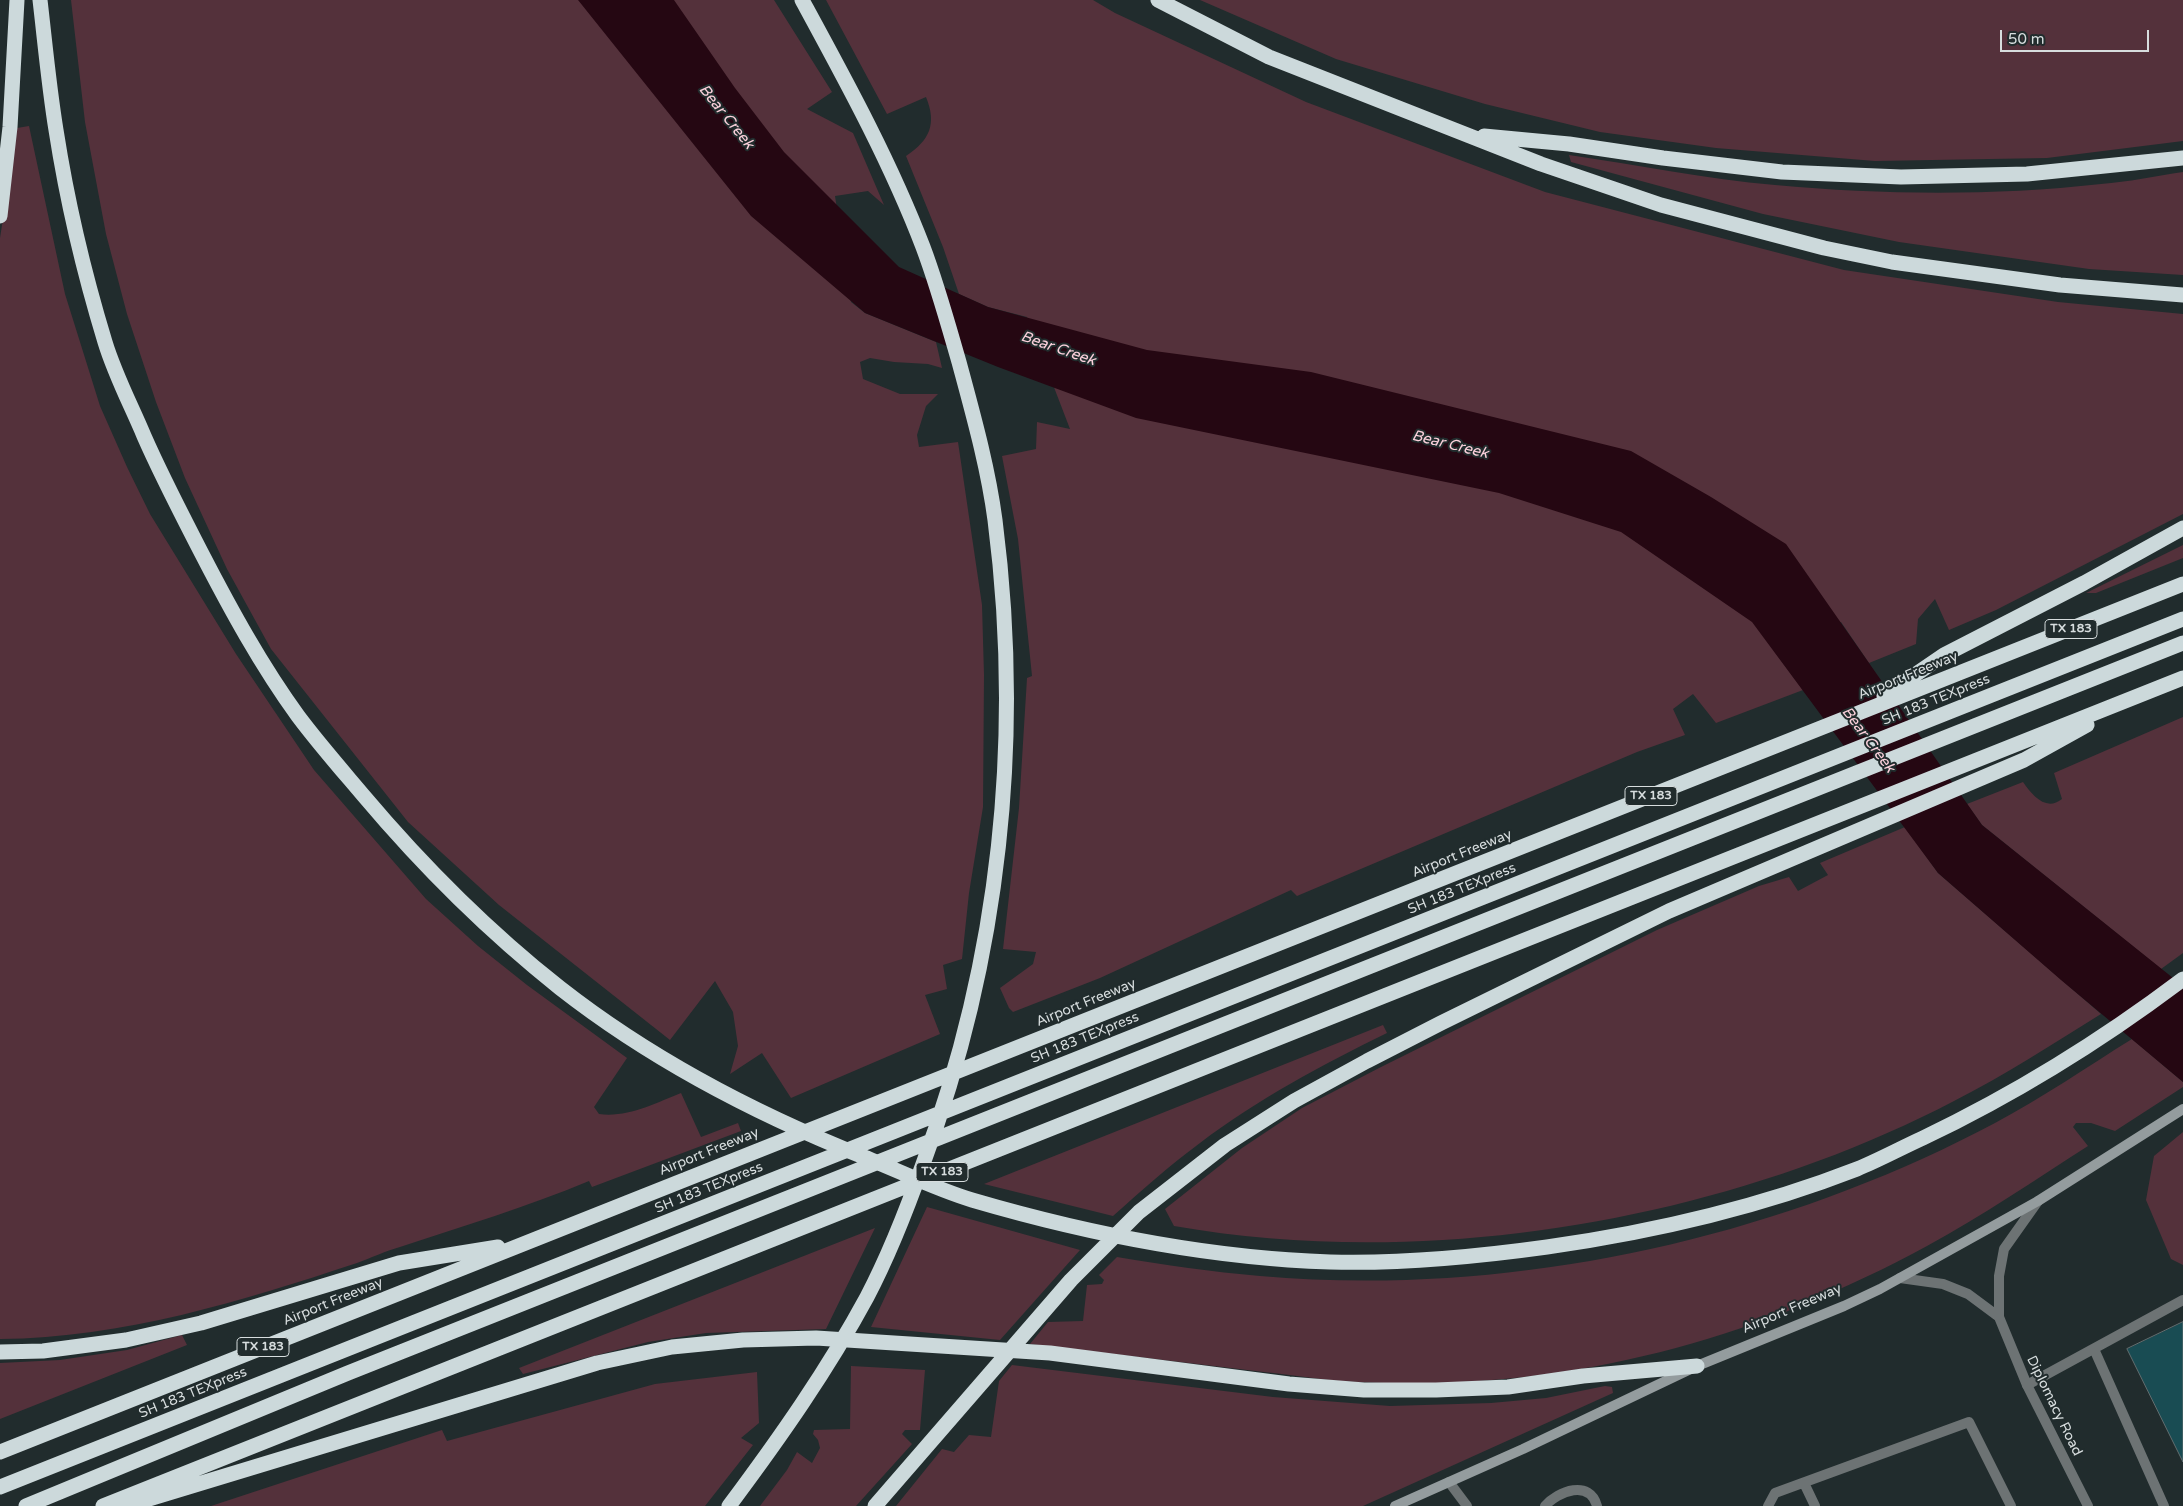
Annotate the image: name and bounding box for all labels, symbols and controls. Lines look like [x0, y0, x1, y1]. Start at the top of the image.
scale bar [2003, 20, 2152, 52]
text: 50 m [2008, 30, 2045, 48]
water label: Bear Creek [694, 81, 758, 153]
water label: Bear Creek [1018, 328, 1098, 370]
water label: Bear Creek [1410, 427, 1490, 463]
road number: TX 183 [2045, 620, 2097, 638]
street label: Airport Freeway [1856, 648, 1960, 704]
street label: SH 183 TEXpress [1880, 671, 1992, 729]
water label: Bear Creek [1837, 703, 1899, 777]
road number: TX 183 [1625, 786, 1677, 806]
street label: Airport Freeway [1410, 826, 1514, 882]
street label: SH 183 TEXpress [1406, 860, 1518, 918]
street label: Airport Freeway [1034, 975, 1138, 1031]
street label: SH 183 TEXpress [1029, 1009, 1141, 1067]
street label: Airport Freeway [657, 1124, 761, 1180]
street label: SH 183 TEXpress [653, 1159, 765, 1217]
road number: TX 183 [916, 1162, 968, 1182]
street label: Airport Freeway [281, 1274, 385, 1330]
street label: Airport Freeway [1740, 1281, 1844, 1337]
road number: TX 183 [237, 1338, 289, 1356]
street label: Diplomacy Road [2023, 1353, 2085, 1459]
street label: SH 183 TEXpress [137, 1364, 249, 1422]

